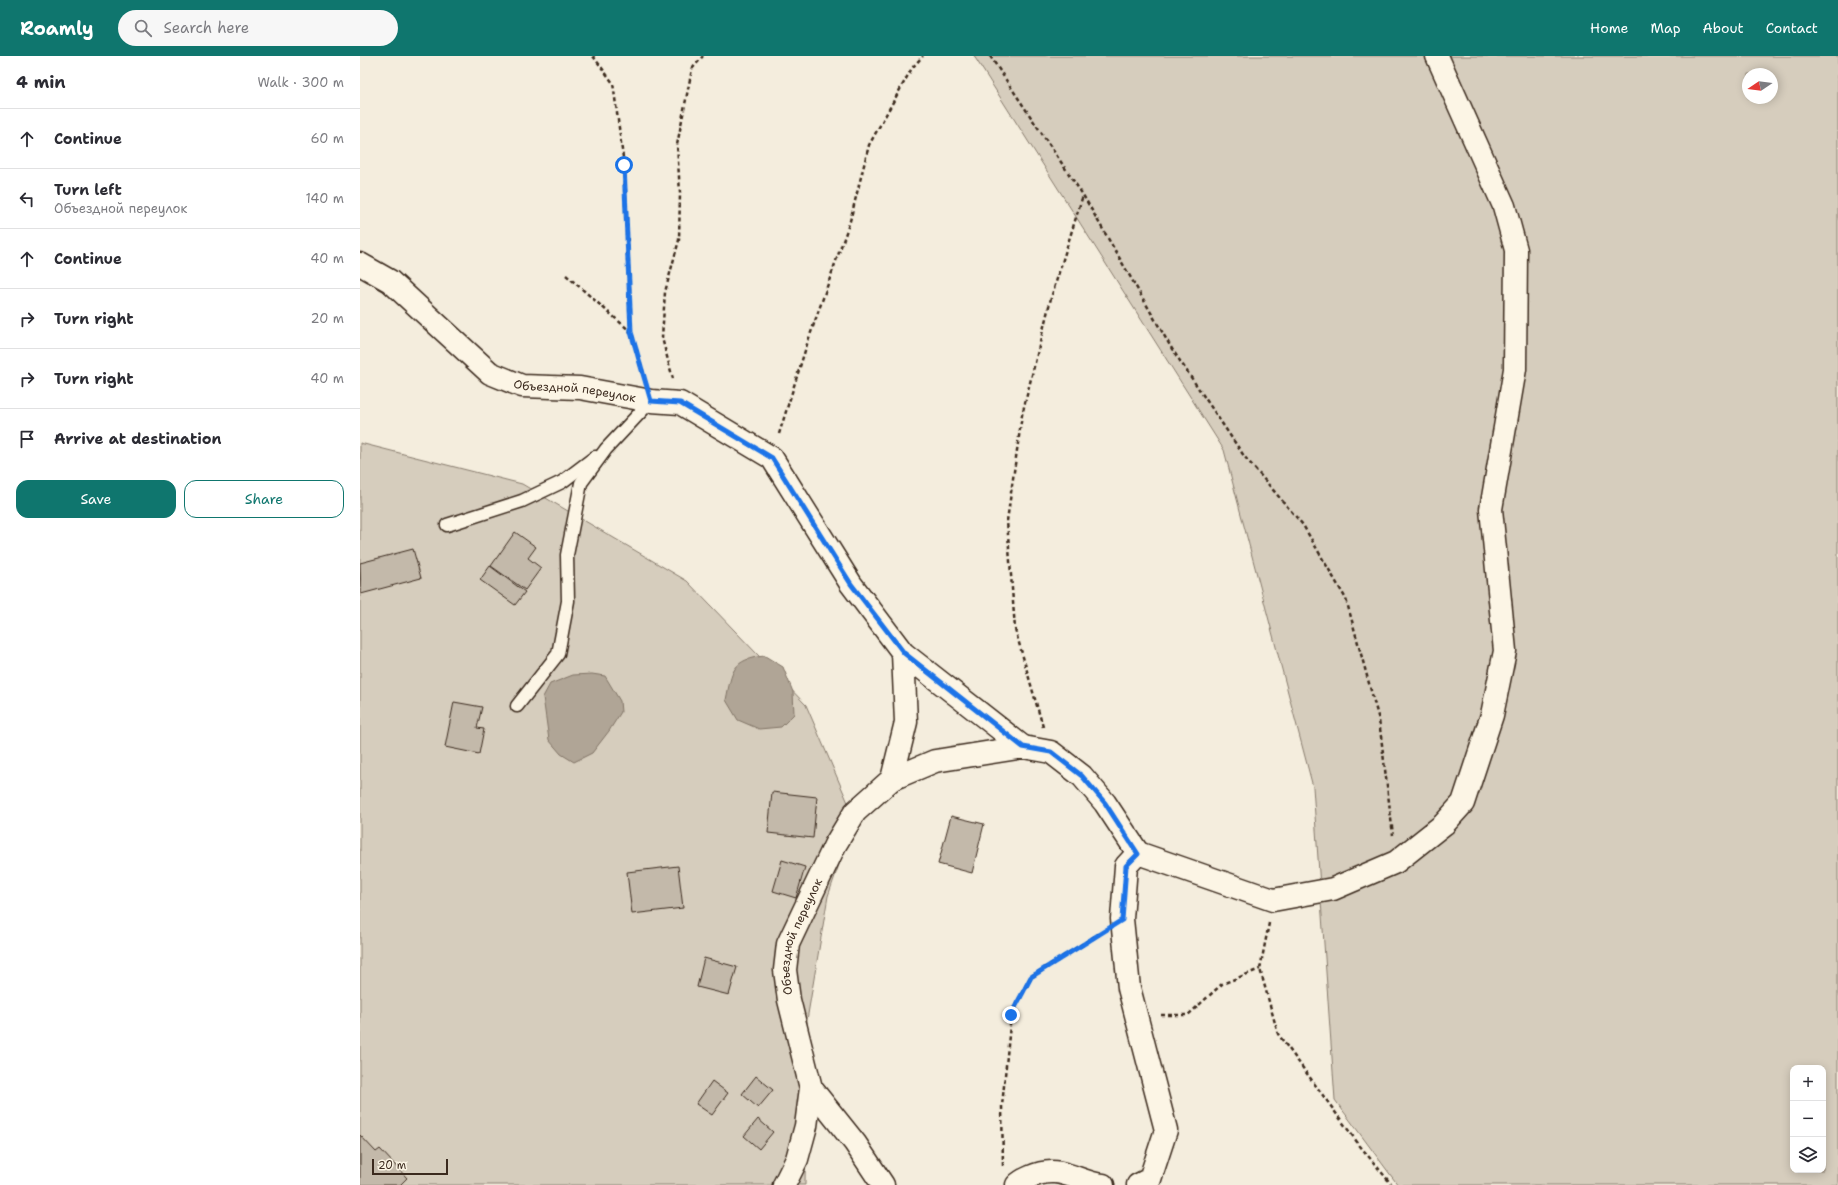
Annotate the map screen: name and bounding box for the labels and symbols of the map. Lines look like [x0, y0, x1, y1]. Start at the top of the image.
north arrow [1742, 68, 1778, 104]
route start [615, 156, 633, 174]
street label: Объездной переулок [511, 375, 638, 406]
street label: Объездной переулок [777, 875, 826, 996]
route end [1002, 1006, 1020, 1024]
scale bar [372, 1157, 448, 1176]

